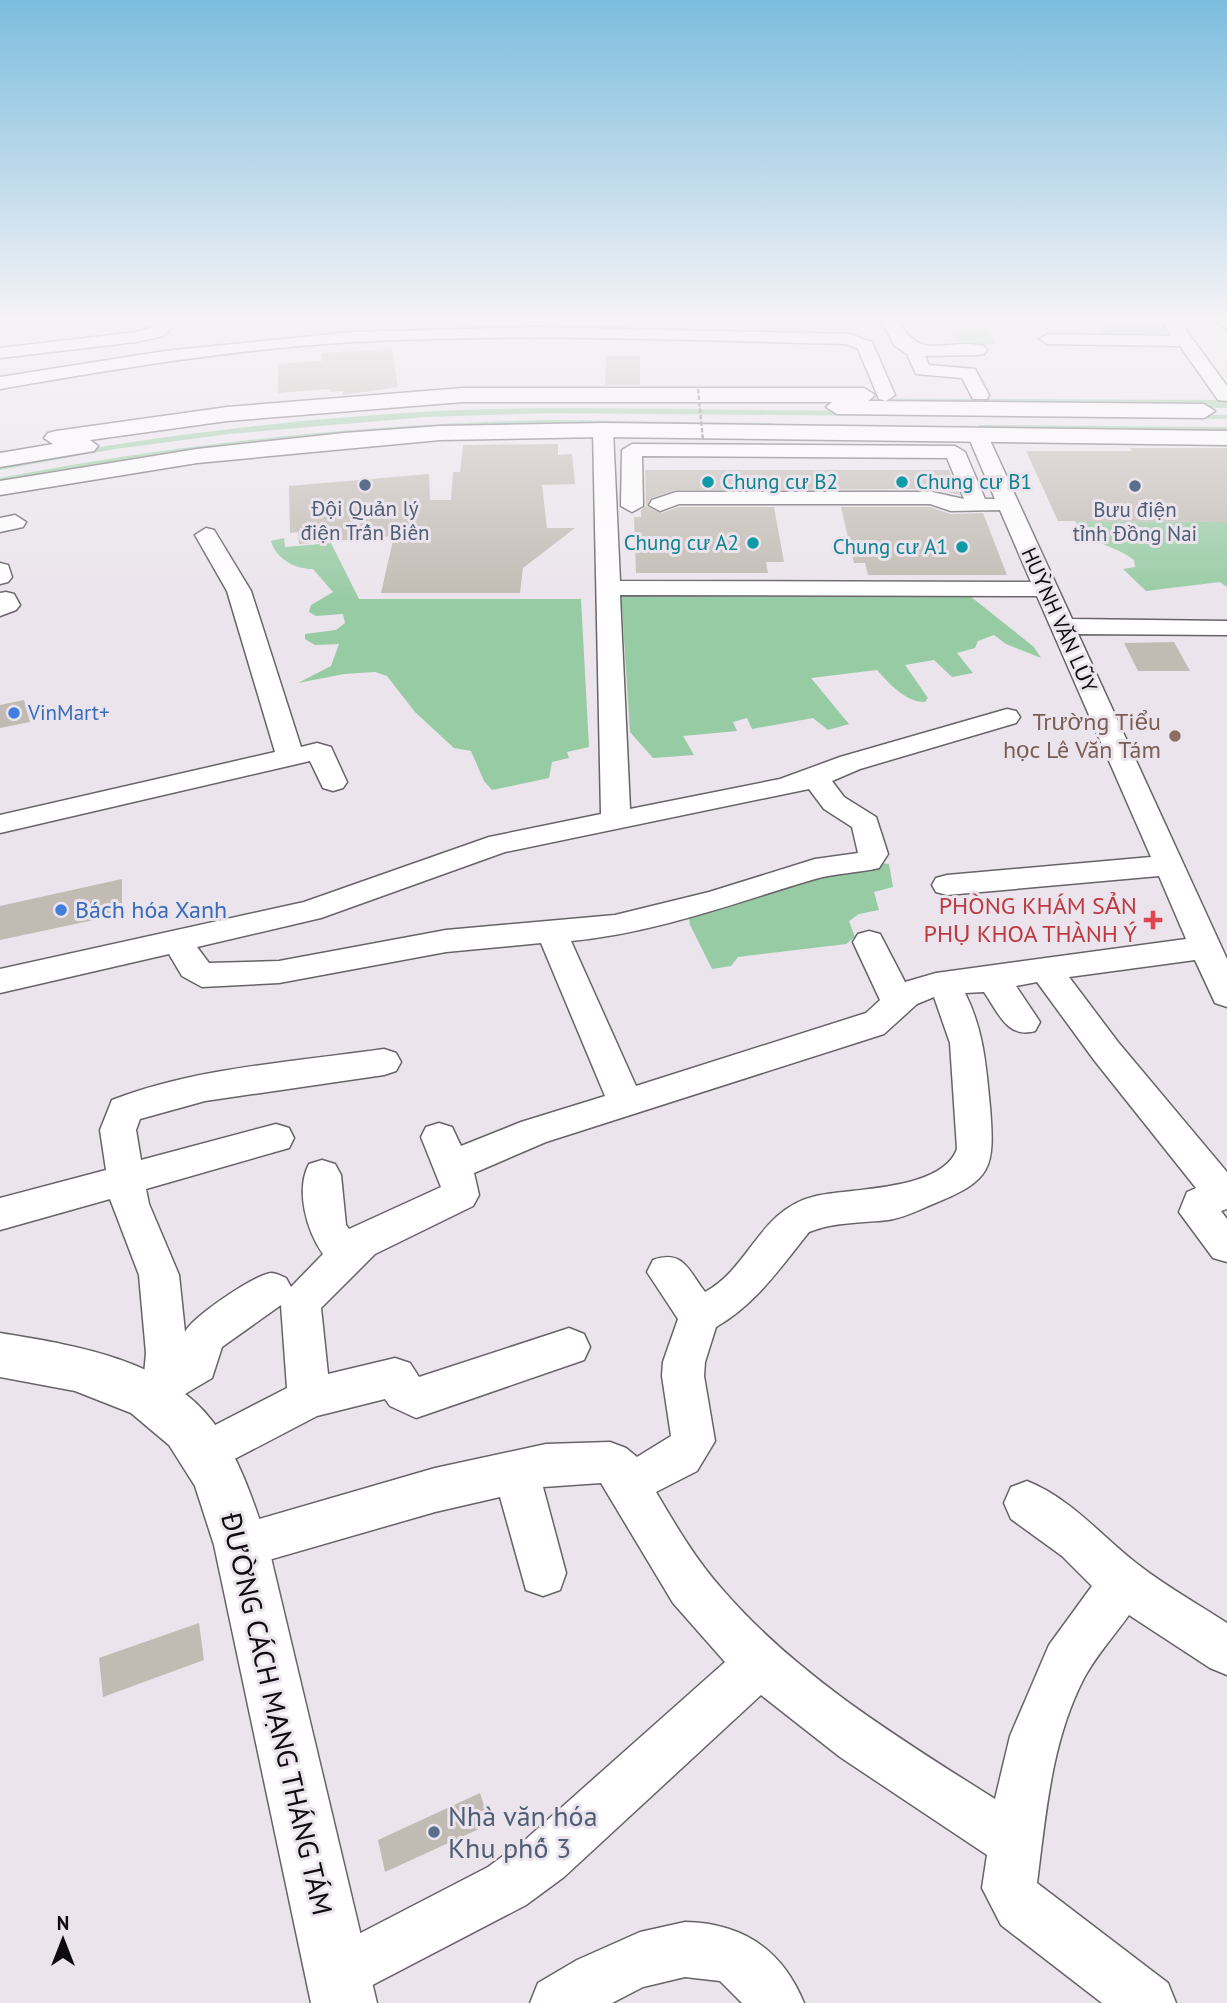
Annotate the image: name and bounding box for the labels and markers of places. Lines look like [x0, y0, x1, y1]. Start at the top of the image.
place label: Chung cư B2 [722, 468, 838, 495]
place label: Chung cư B1 [916, 468, 1032, 495]
marker: Chung cư B2 [700, 474, 716, 490]
marker: Chung cư B1 [894, 474, 910, 490]
marker: Đội Quản lý điện Trấn Biên [357, 477, 373, 493]
marker: Bưu điện tỉnh Đồng Nai [1127, 478, 1143, 494]
place label: Đội Quản lý điện Trấn Biên [300, 495, 430, 546]
place label: Bưu điện tỉnh Đồng Nai [1073, 496, 1197, 547]
place label: Chung cư A2 [624, 529, 739, 556]
place label: Chung cư A1 [833, 533, 948, 560]
marker: Chung cư A2 [745, 535, 761, 551]
marker: Chung cư A1 [954, 539, 970, 555]
place label: VinMart+ [27, 699, 110, 726]
marker: VinMart+ [6, 705, 22, 721]
place label: Trường Tiểu học Lê Văn Tám [1003, 706, 1161, 765]
marker: Trường Tiểu học Lê Văn Tám [1167, 728, 1183, 744]
place label: PHÒNG KHÁM SẢN PHỤ KHOA THÀNH Ý [924, 890, 1138, 949]
place label: Bách hóa Xanh [75, 894, 227, 925]
marker: Bách hóa Xanh [53, 902, 69, 918]
marker: PHÒNG KHÁM SẢN PHỤ KHOA THÀNH Ý [1143, 910, 1163, 930]
place label: Nhà văn hóa Khu phố 3 [448, 1797, 598, 1866]
marker: Nhà văn hóa Khu phố 3 [426, 1824, 442, 1840]

